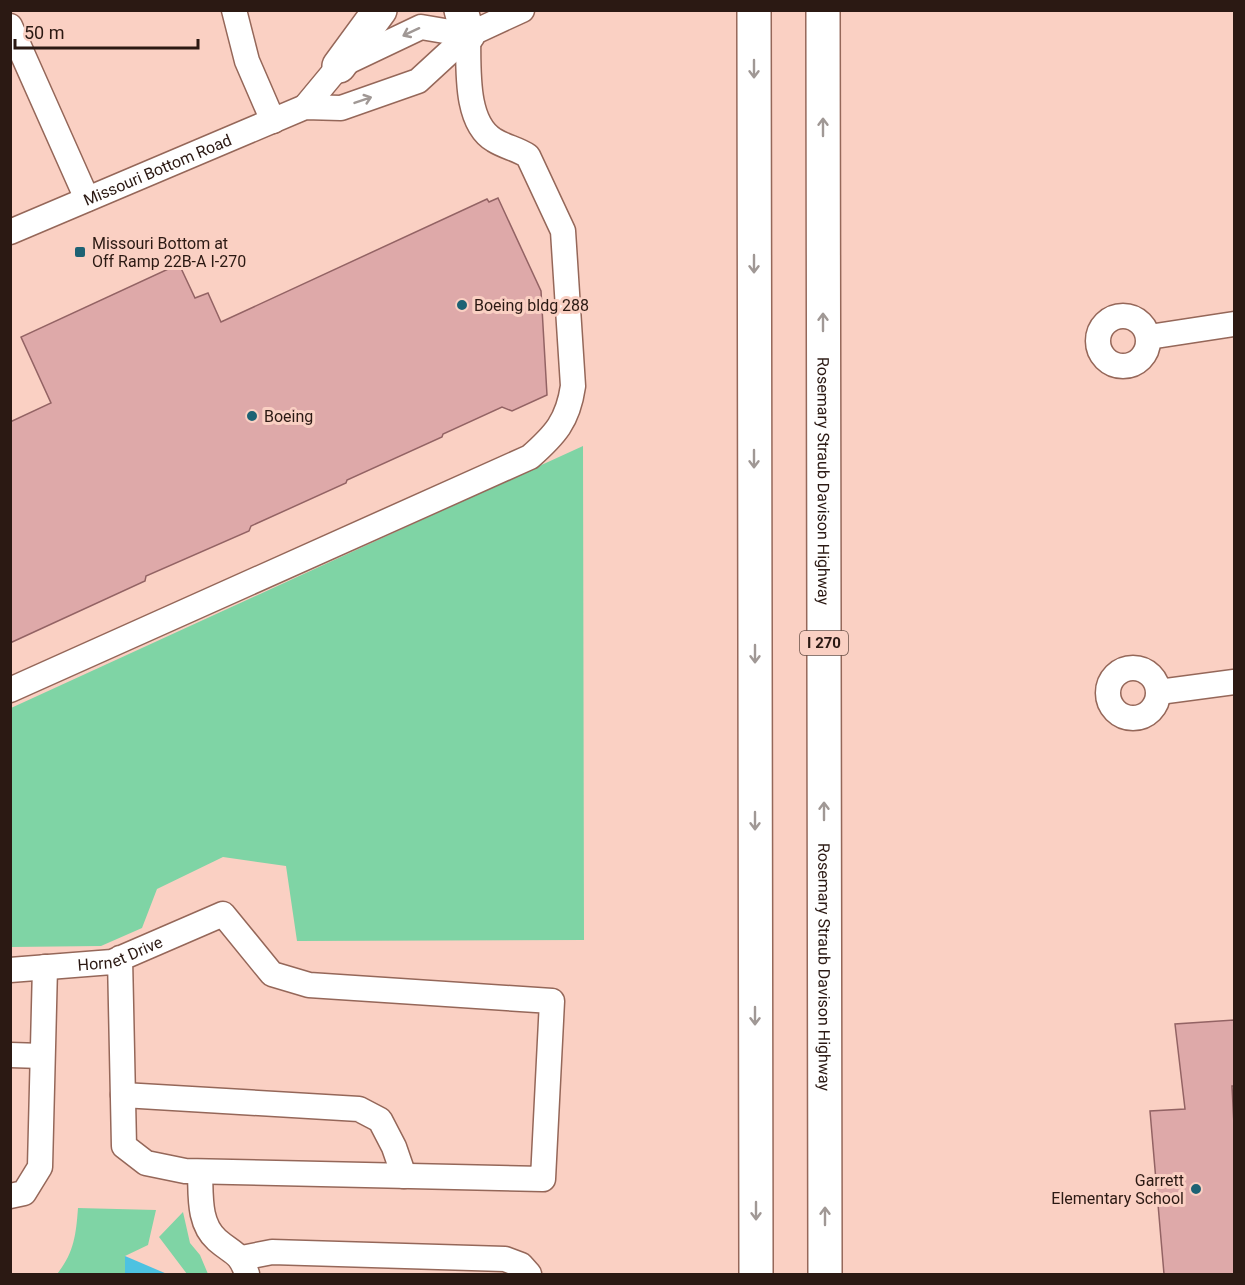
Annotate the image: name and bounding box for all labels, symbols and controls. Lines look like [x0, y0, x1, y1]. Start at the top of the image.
scale bar [15, 12, 198, 50]
text: 50 m [24, 22, 64, 43]
one-way arrow [403, 26, 421, 38]
one-way arrow [748, 58, 760, 78]
one-way arrow [353, 94, 372, 105]
one-way arrow [817, 118, 829, 138]
street label: Missouri Bottom Road [81, 130, 234, 210]
place label: Missouri Bottom at Off Ramp 22B-A I-270 [92, 234, 246, 271]
marker: Missouri Bottom at Off Ramp 22B-A I-270 [73, 245, 87, 259]
one-way arrow [748, 253, 760, 273]
place label: Boeing bldg 288 [474, 296, 589, 315]
marker: Boeing bldg 288 [455, 298, 469, 312]
one-way arrow [817, 313, 829, 333]
street label: Rosemary Straub Davison Highway [814, 357, 833, 606]
place label: Boeing [264, 407, 313, 426]
marker: Boeing [245, 409, 259, 423]
one-way arrow [748, 448, 760, 468]
road number: I 270 [800, 631, 848, 655]
one-way arrow [749, 643, 761, 663]
one-way arrow [818, 802, 830, 822]
one-way arrow [749, 811, 761, 831]
street label: Rosemary Straub Davison Highway [814, 843, 834, 1092]
street label: Hornet Drive [77, 932, 165, 975]
one-way arrow [749, 1006, 761, 1026]
place label: Garrett Elementary School [1051, 1171, 1184, 1208]
marker: Garrett Elementary School [1189, 1182, 1203, 1196]
one-way arrow [750, 1201, 762, 1221]
one-way arrow [819, 1207, 831, 1227]

